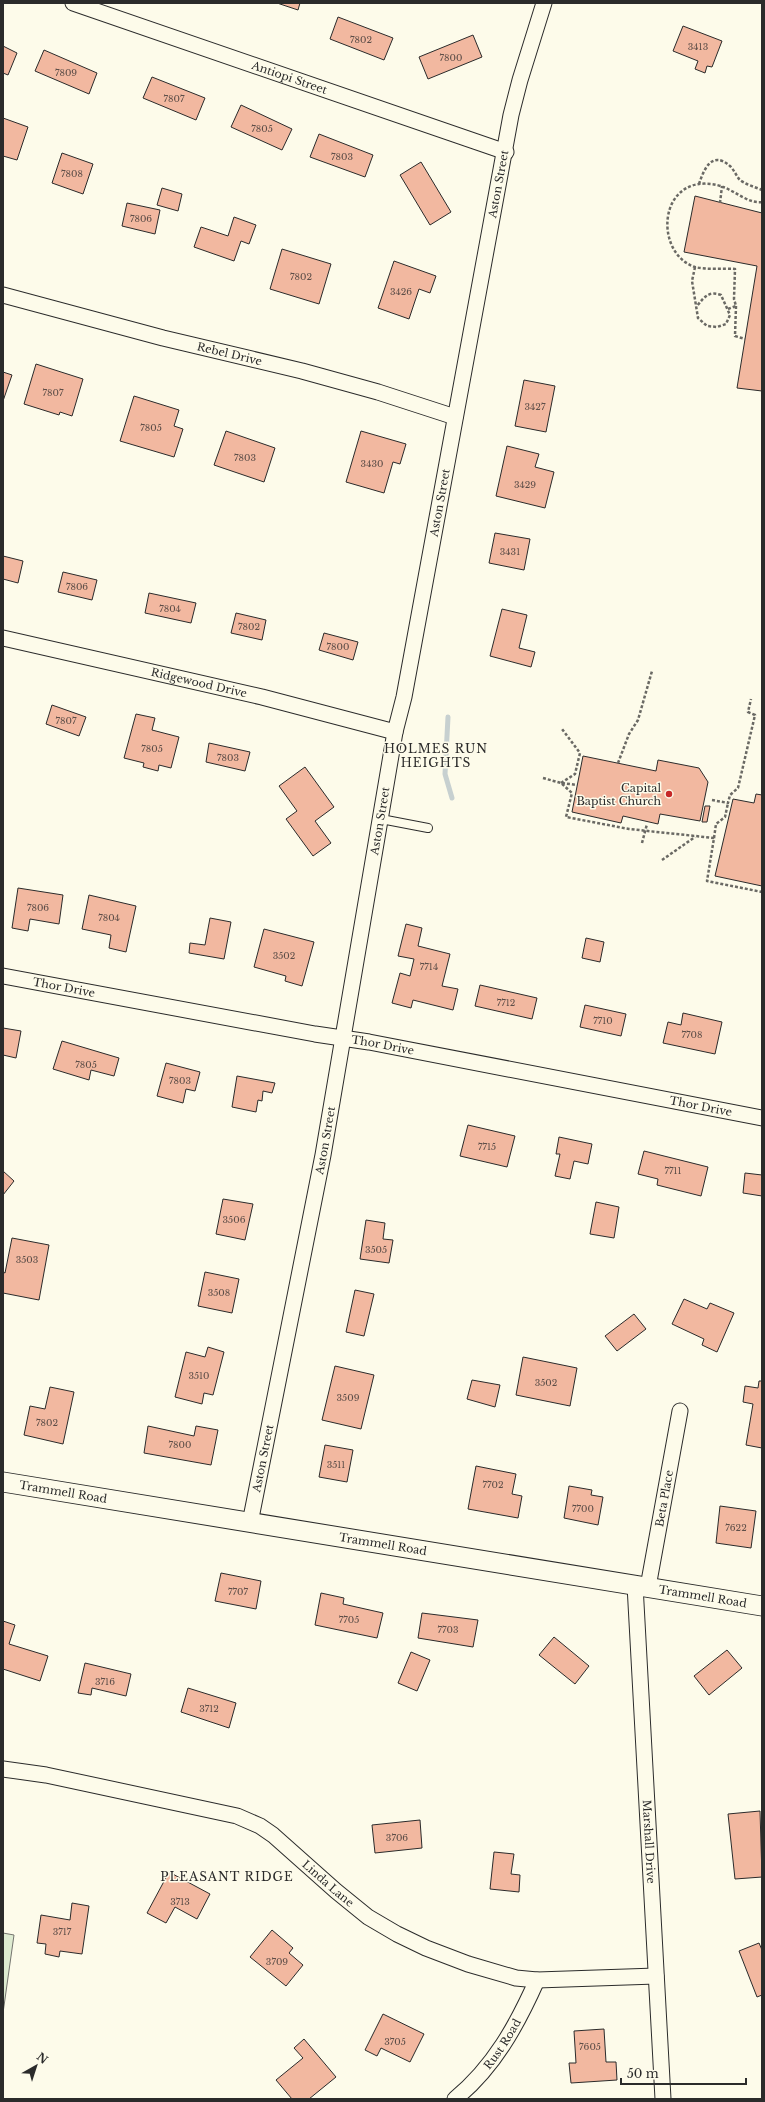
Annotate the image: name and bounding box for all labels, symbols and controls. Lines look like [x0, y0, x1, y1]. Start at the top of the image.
house number: 7802 [350, 34, 372, 45]
house number: 3413 [688, 41, 708, 52]
house number: 7800 [440, 52, 462, 63]
street label: Antiopi Street [249, 58, 330, 97]
house number: 7809 [55, 67, 77, 78]
house number: 7807 [164, 93, 185, 104]
house number: 7805 [251, 123, 273, 134]
street label: Aston Street [485, 148, 512, 220]
house number: 7803 [331, 151, 353, 162]
house number: 7808 [61, 168, 83, 179]
house number: 7806 [130, 213, 152, 224]
house number: 7802 [290, 271, 312, 282]
house number: 3426 [390, 286, 412, 297]
street label: Rebel Drive [195, 339, 264, 368]
house number: 7807 [43, 387, 64, 398]
house number: 3427 [525, 401, 546, 412]
house number: 7805 [140, 422, 162, 433]
house number: 7803 [234, 452, 256, 463]
house number: 3430 [361, 458, 383, 469]
street label: Aston Street [426, 467, 453, 539]
house number: 3429 [514, 479, 536, 490]
house number: 3431 [500, 546, 520, 557]
house number: 7806 [66, 581, 88, 592]
house number: 7804 [159, 603, 181, 614]
house number: 7802 [238, 621, 260, 632]
house number: 7800 [327, 641, 349, 652]
street label: Ridgewood Drive [150, 665, 248, 700]
house number: 7807 [56, 715, 77, 726]
district label: HOLMES RUN HEIGHTS [384, 741, 488, 770]
house number: 7805 [141, 743, 163, 754]
house number: 7803 [217, 752, 239, 763]
place label: Capital Baptist Church [576, 781, 661, 808]
street label: Aston Street [367, 785, 393, 857]
marker: Capital Baptist Church [664, 789, 674, 799]
house number: 7806 [27, 902, 49, 913]
house number: 7804 [98, 912, 120, 923]
house number: 3502 [273, 950, 295, 961]
house number: 7714 [420, 961, 438, 972]
street label: Thor Drive [32, 975, 96, 1000]
house number: 7712 [497, 997, 515, 1008]
house number: 7710 [593, 1015, 613, 1026]
house number: 7708 [682, 1029, 702, 1040]
street label: Thor Drive [351, 1033, 415, 1058]
house number: 7805 [75, 1059, 97, 1070]
house number: 7803 [169, 1075, 191, 1086]
street label: Thor Drive [669, 1093, 733, 1119]
street label: Aston Street [312, 1104, 338, 1177]
house number: 7715 [478, 1141, 496, 1152]
house number: 7711 [664, 1165, 682, 1176]
house number: 3506 [223, 1214, 246, 1225]
house number: 3505 [365, 1244, 387, 1255]
house number: 3503 [16, 1254, 38, 1265]
house number: 3508 [208, 1287, 230, 1298]
house number: 3510 [188, 1370, 210, 1381]
house number: 3502 [535, 1377, 557, 1388]
house number: 3509 [337, 1392, 360, 1403]
house number: 7802 [36, 1417, 58, 1428]
street label: Aston Street [249, 1422, 277, 1494]
house number: 7800 [169, 1439, 191, 1450]
house number: 3511 [327, 1459, 345, 1470]
street label: Beta Place [652, 1469, 676, 1528]
street label: Trammell Road [18, 1478, 109, 1506]
house number: 7702 [482, 1479, 504, 1490]
house number: 7700 [572, 1503, 594, 1514]
house number: 7622 [725, 1522, 747, 1533]
street label: Trammell Road [338, 1530, 429, 1558]
street label: Trammell Road [658, 1582, 748, 1610]
house number: 7707 [228, 1586, 248, 1597]
house number: 7705 [339, 1614, 359, 1625]
house number: 7703 [437, 1624, 459, 1635]
house number: 3716 [95, 1676, 115, 1687]
house number: 3712 [199, 1703, 219, 1714]
street label: Marshall Drive [640, 1799, 658, 1884]
house number: 3706 [386, 1832, 408, 1843]
street label: Linda Lane [299, 1857, 357, 1910]
district label: PLEASANT RIDGE [160, 1869, 294, 1884]
house number: 3713 [170, 1896, 190, 1907]
house number: 3717 [53, 1926, 72, 1937]
house number: 3709 [266, 1956, 288, 1967]
street label: Rust Road [481, 2016, 524, 2072]
house number: 3705 [384, 2036, 406, 2047]
house number: 7605 [579, 2041, 601, 2052]
north arrow [16, 2046, 56, 2086]
text: N [34, 2050, 51, 2067]
scale bar [621, 2060, 746, 2086]
text: 50 m [627, 2066, 659, 2081]

